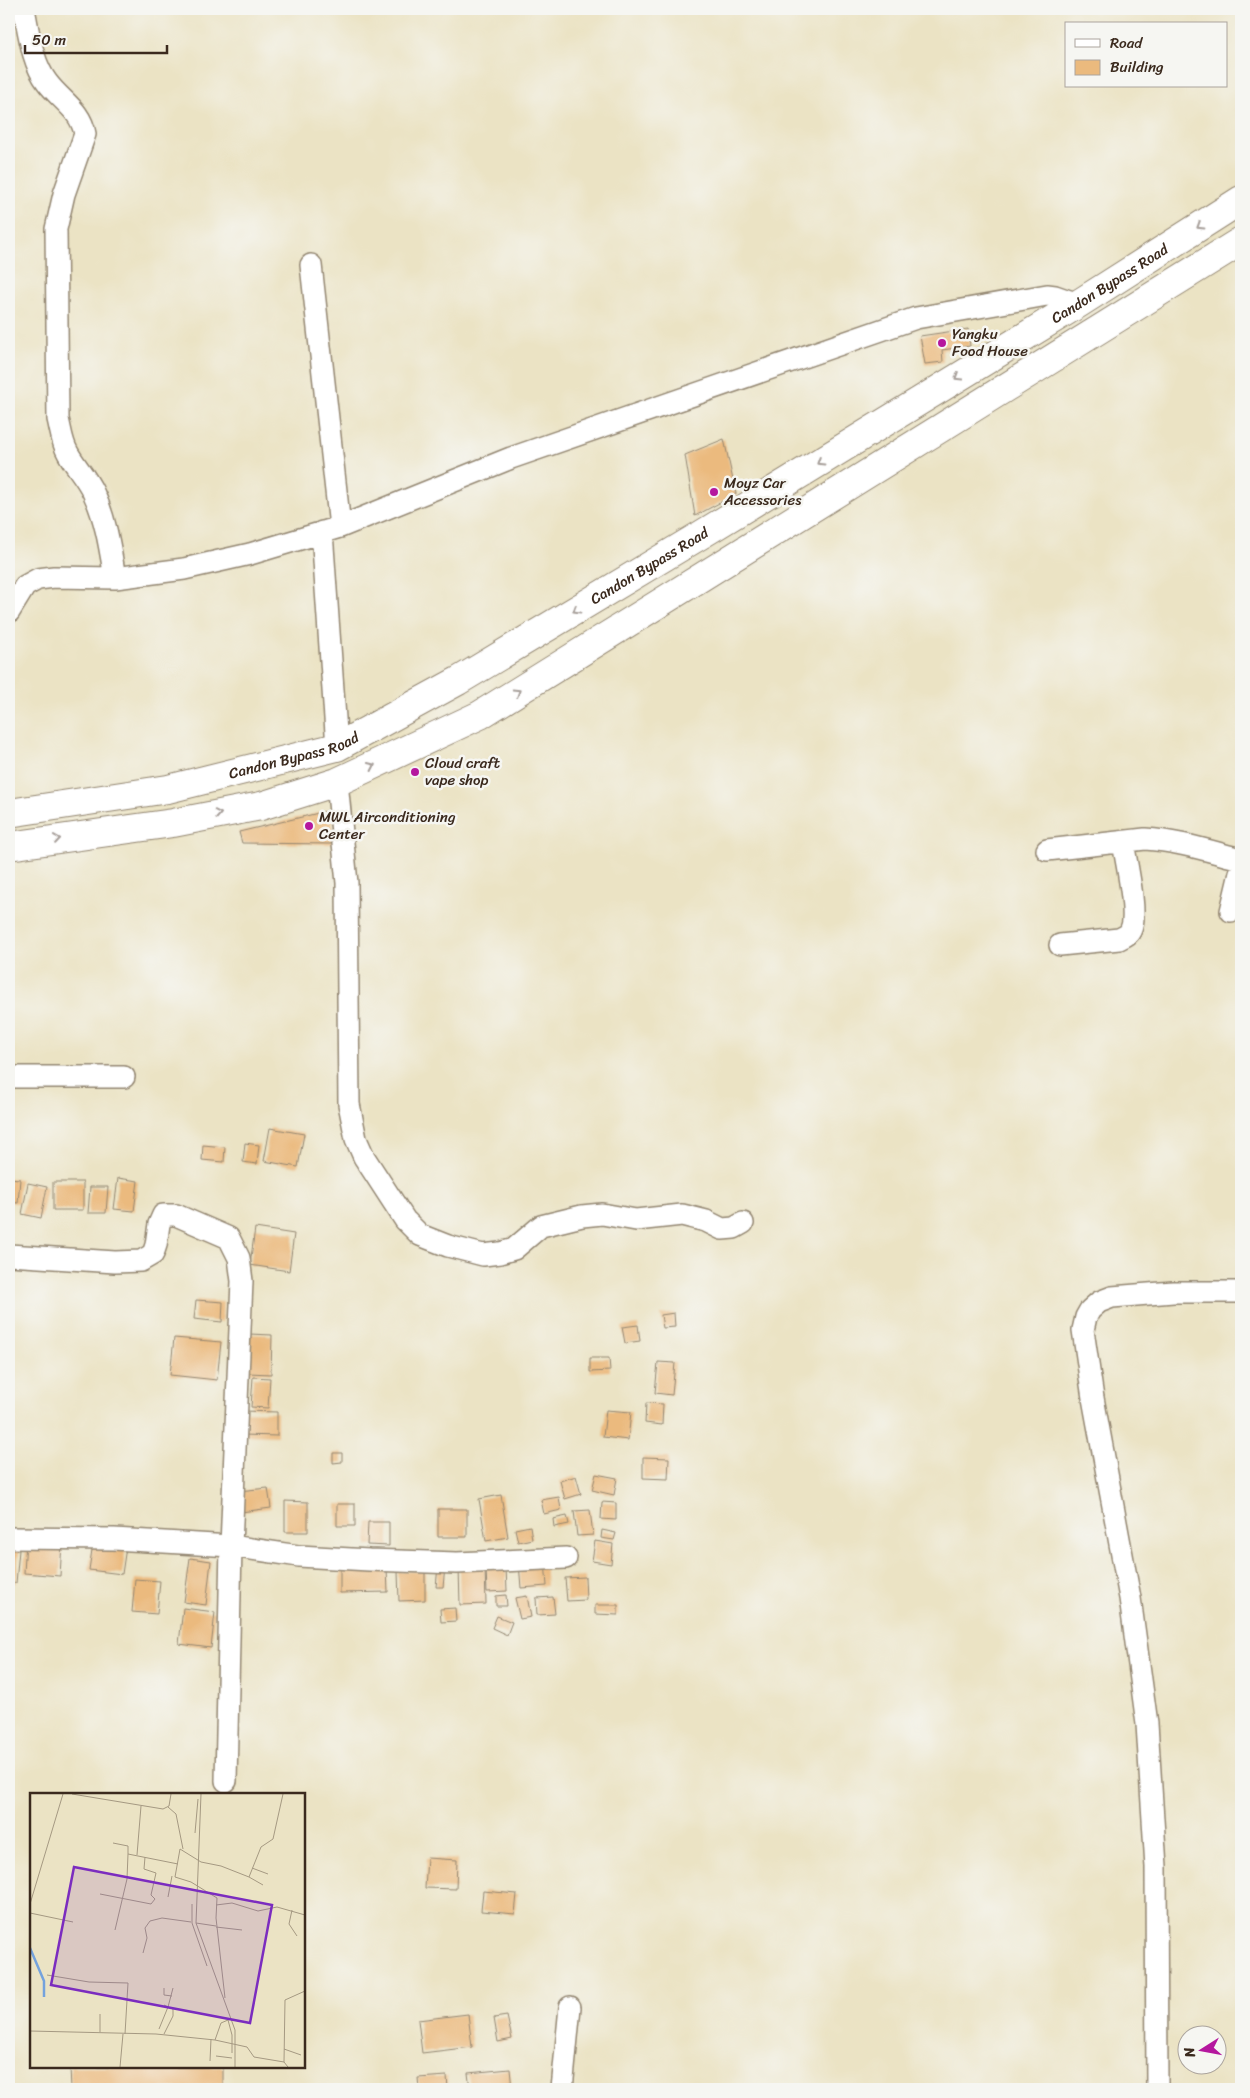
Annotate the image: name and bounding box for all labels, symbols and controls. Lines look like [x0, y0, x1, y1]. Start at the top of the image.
scale bar [25, 22, 168, 54]
legend [1065, 22, 1228, 88]
text: 50 m [32, 27, 67, 53]
text: Road [1110, 30, 1143, 56]
text: Building [1110, 54, 1164, 80]
one-way arrow [1196, 220, 1205, 230]
street label: Candon Bypass Road [1046, 236, 1174, 331]
place label: Yangku Food House [952, 321, 1028, 364]
marker: Yangku Food House [936, 337, 948, 349]
one-way arrow [955, 371, 964, 380]
one-way arrow [816, 456, 825, 466]
place label: Moyz Car Accessories [723, 470, 802, 513]
marker: Moyz Car Accessories [708, 486, 720, 498]
street label: Candon Bypass Road [585, 520, 715, 612]
one-way arrow [573, 604, 582, 614]
one-way arrow [511, 689, 520, 699]
street label: Candon Bypass Road [226, 724, 365, 786]
place label: Cloud craft vape shop [425, 750, 500, 793]
one-way arrow [367, 762, 376, 772]
marker: Cloud craft vape shop [409, 766, 421, 778]
place label: MWL Airconditioning Center [319, 804, 456, 847]
one-way arrow [213, 810, 222, 820]
marker: MWL Airconditioning Center [303, 820, 315, 832]
one-way arrow [53, 834, 61, 845]
inset map [30, 1793, 305, 2068]
north arrow [1178, 2026, 1228, 2076]
text: N [1176, 2045, 1203, 2061]

